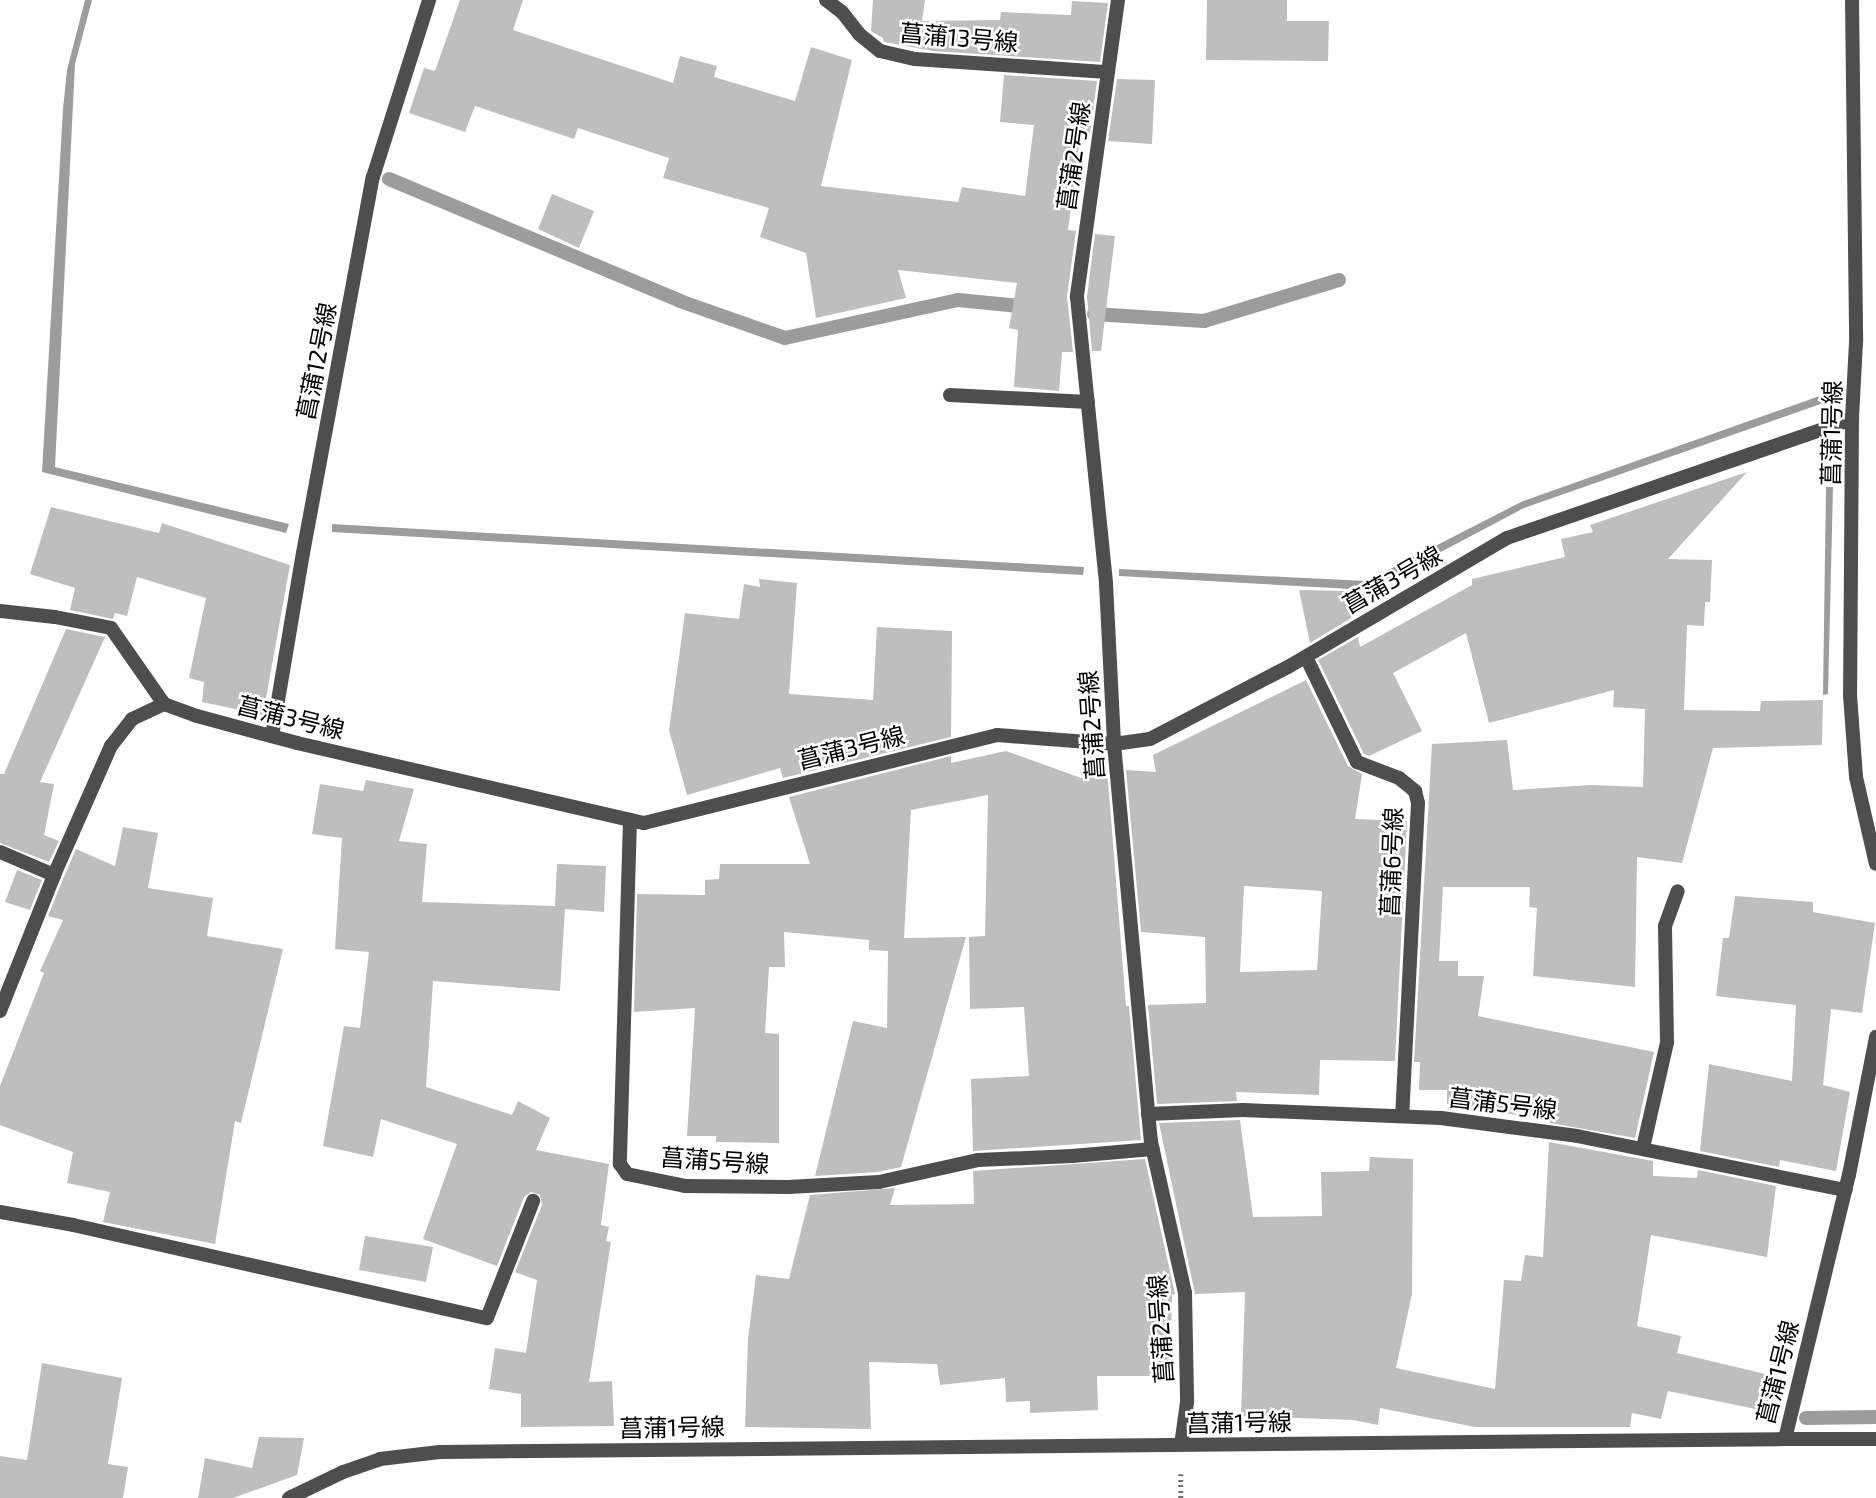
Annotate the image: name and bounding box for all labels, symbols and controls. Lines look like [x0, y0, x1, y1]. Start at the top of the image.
street label: 菖蒲13号線 [899, 17, 1019, 57]
street label: 菖蒲2号線 [1051, 100, 1095, 212]
street label: 菖蒲12号線 [291, 300, 341, 422]
street label: 菖蒲1号線 [1816, 380, 1846, 486]
street label: 菖蒲3号線 [1337, 539, 1447, 619]
street label: 菖蒲2号線 [1073, 669, 1109, 781]
street label: 菖蒲3号線 [234, 690, 348, 744]
street label: 菖蒲3号線 [794, 720, 908, 774]
street label: 菖蒲6号線 [1375, 807, 1407, 917]
street label: 菖蒲5号線 [1447, 1082, 1559, 1124]
street label: 菖蒲5号線 [660, 1142, 770, 1178]
street label: 菖蒲2号線 [1142, 1273, 1178, 1385]
street label: 菖蒲1号線 [1750, 1317, 1804, 1427]
street label: 菖蒲1号線 [1186, 1407, 1292, 1437]
street label: 菖蒲1号線 [619, 1412, 725, 1442]

